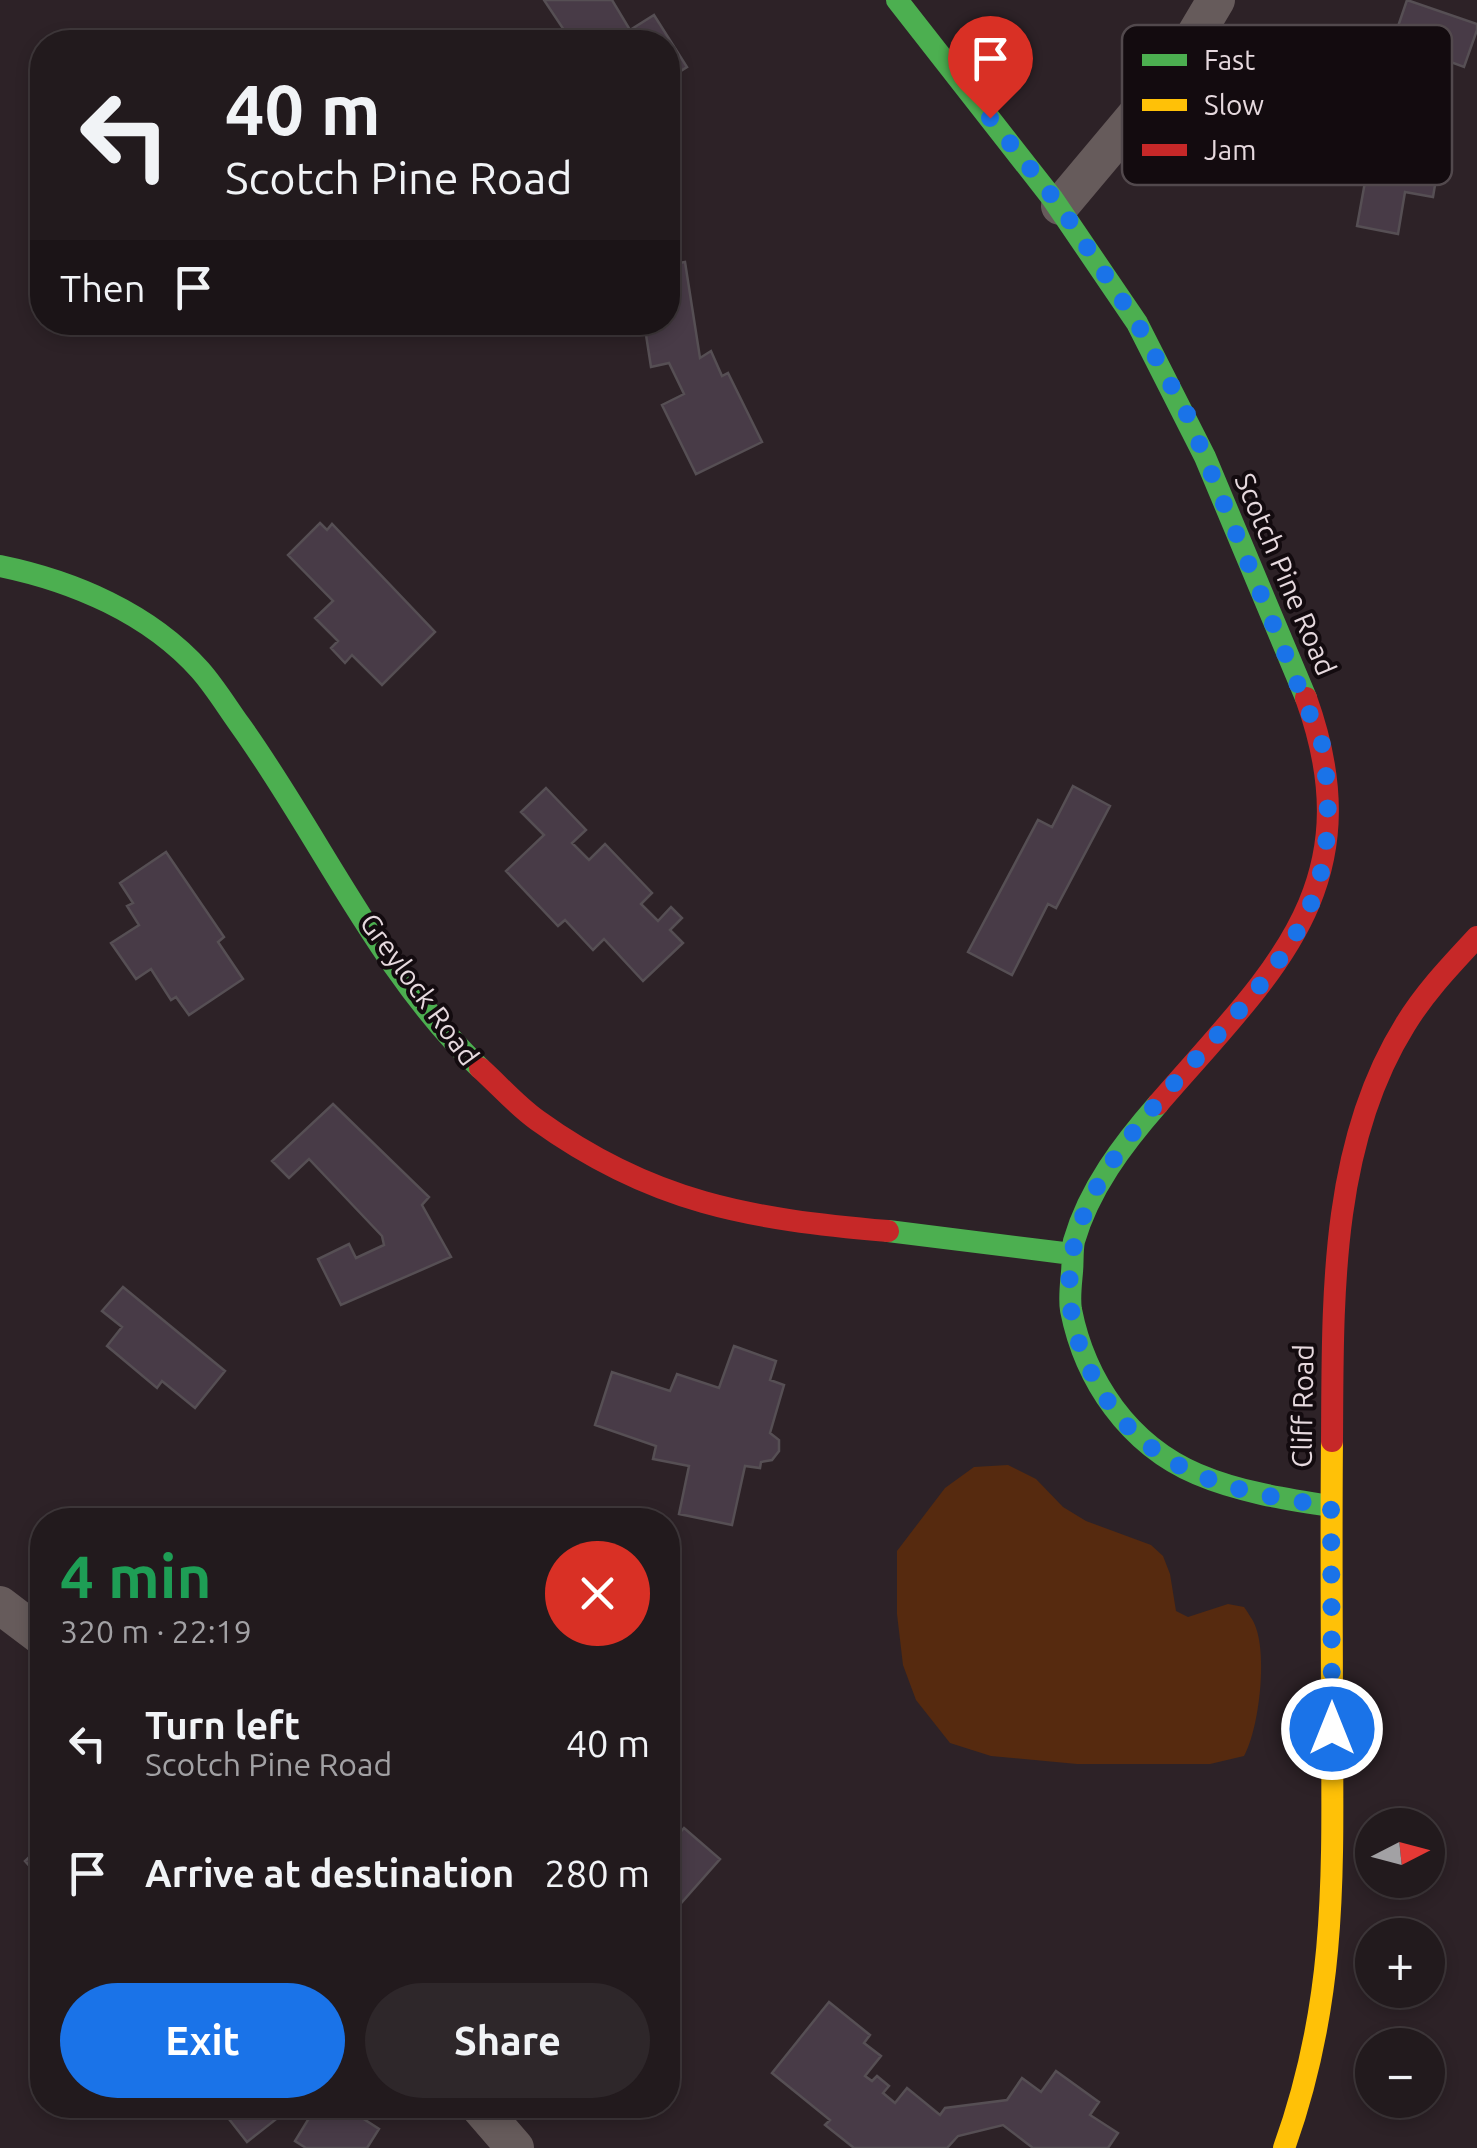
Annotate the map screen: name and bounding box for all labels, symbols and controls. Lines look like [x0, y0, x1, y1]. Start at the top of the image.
pin [948, 16, 1033, 119]
legend [1122, 25, 1452, 185]
icon: arrive [963, 31, 1018, 86]
text: Fast [1204, 44, 1255, 75]
icon: left [60, 70, 190, 200]
text: 40 m [225, 70, 381, 148]
text: Slow [1204, 89, 1264, 120]
text: Jam [1204, 134, 1256, 165]
text: Scotch Pine Road [225, 152, 573, 203]
icon: arrive [166, 260, 221, 315]
text: Then [60, 267, 146, 309]
street label: Scotch Pine Road [1229, 468, 1343, 680]
street label: Greylock Road [355, 907, 485, 1071]
street label: Cliff Road [1285, 1344, 1319, 1468]
button: close [545, 1541, 650, 1646]
text: 4 min [60, 1542, 212, 1609]
text: 320 m · 22:19 [60, 1613, 252, 1649]
position arrow [1280, 1677, 1384, 1781]
text: Turn left [145, 1704, 300, 1746]
icon: left [60, 1716, 115, 1771]
text: 40 m [566, 1722, 650, 1764]
text: Scotch Pine Road [145, 1746, 392, 1782]
north arrow [1355, 1808, 1445, 1898]
map controls [1355, 1808, 1445, 2118]
icon: arrive [60, 1846, 115, 1901]
text: Arrive at destination [145, 1852, 514, 1894]
text: 280 m [544, 1852, 650, 1894]
button: + [1355, 1918, 1445, 2008]
button: Exit [60, 1983, 345, 2098]
button: Share [365, 1983, 650, 2098]
button: − [1355, 2028, 1445, 2118]

